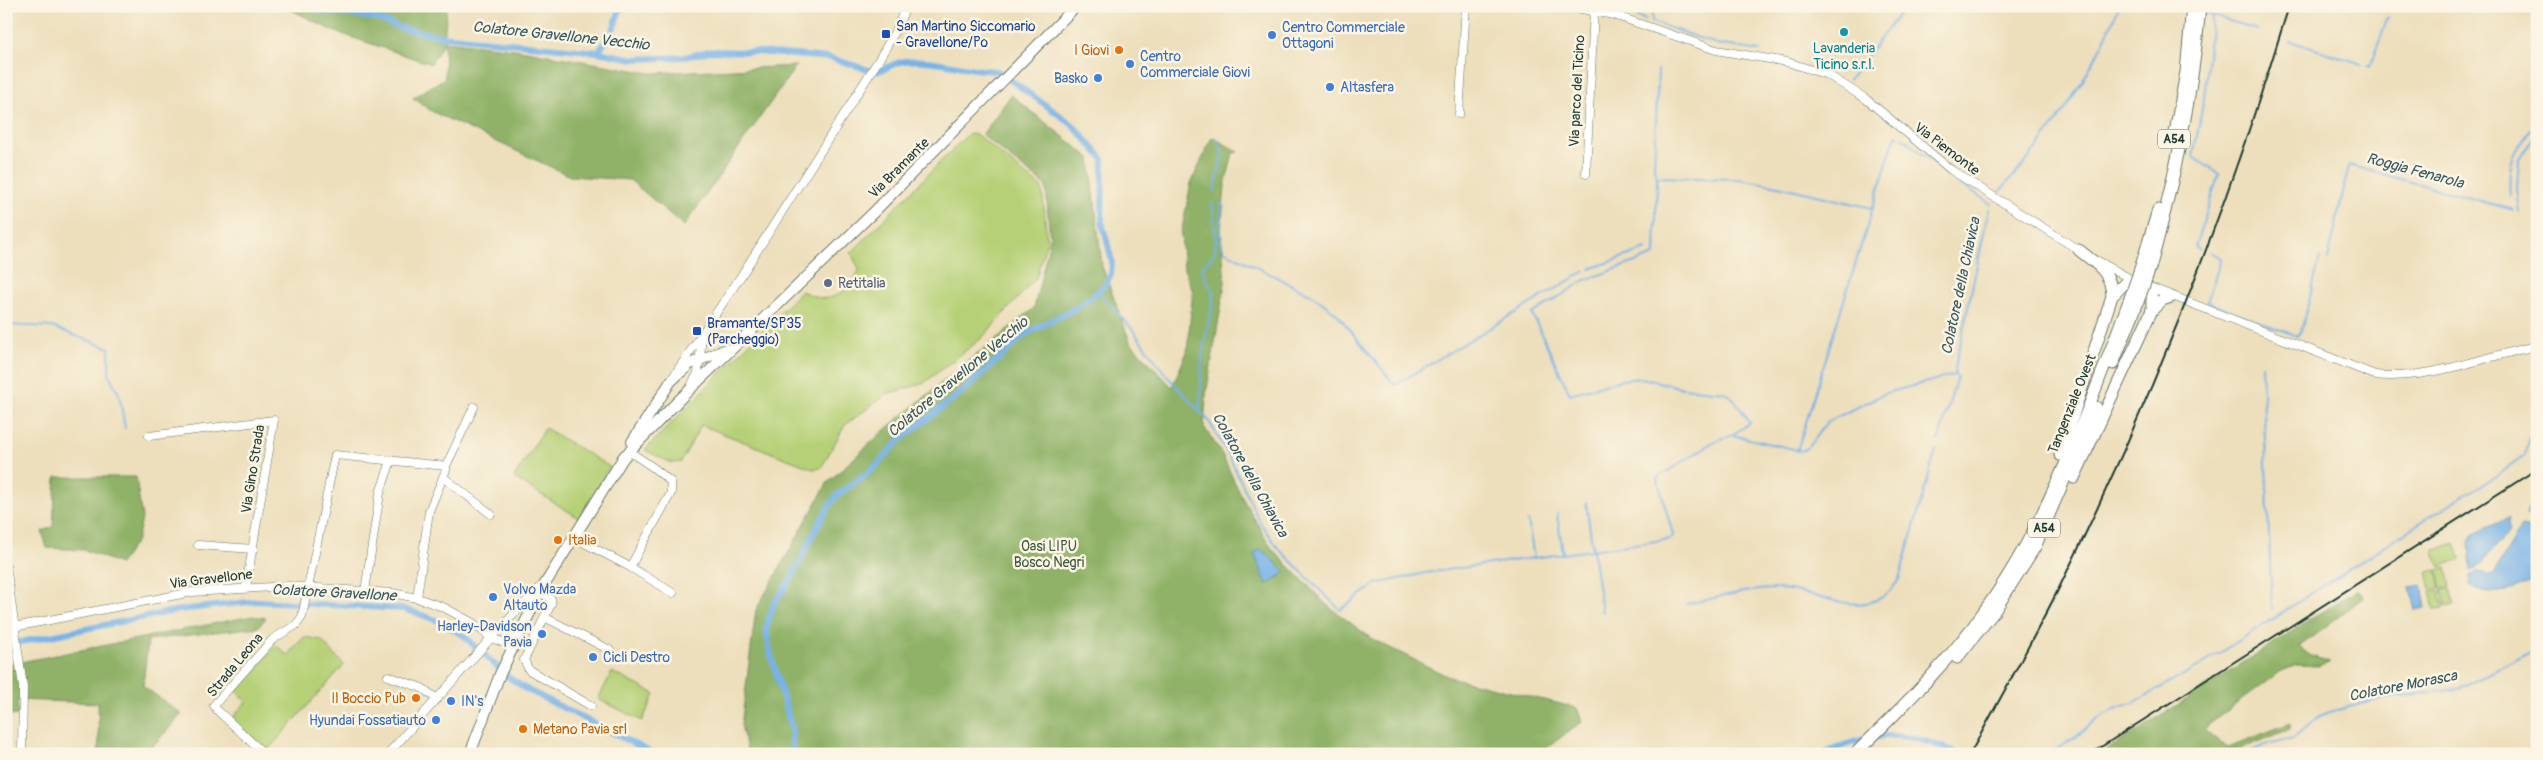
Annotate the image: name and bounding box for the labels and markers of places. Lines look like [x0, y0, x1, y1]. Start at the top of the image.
place label: San Martino Siccomario - Gravellone/Po [896, 18, 1036, 51]
place label: Centro Commerciale Ottagoni [1282, 19, 1405, 52]
marker: Lavanderia Ticino s.r.l. [1838, 26, 1850, 38]
marker: San Martino Siccomario - Gravellone/Po [880, 28, 892, 40]
marker: Centro Commerciale Ottagoni [1266, 29, 1278, 41]
place label: Lavanderia Ticino s.r.l. [1813, 40, 1875, 73]
place label: I Giovi [1074, 42, 1109, 59]
marker: I Giovi [1113, 44, 1125, 56]
place label: Centro Commerciale Giovi [1140, 48, 1250, 81]
marker: Centro Commerciale Giovi [1124, 58, 1136, 70]
place label: Basko [1054, 70, 1088, 87]
marker: Basko [1092, 72, 1104, 84]
place label: Altasfera [1340, 79, 1394, 96]
marker: Altasfera [1324, 81, 1336, 93]
place label: Retitalia [838, 275, 886, 292]
marker: Retitalia [822, 277, 834, 289]
place label: Bramante/SP35 (Parcheggio) [707, 315, 802, 348]
marker: Bramante/SP35 (Parcheggio) [691, 325, 703, 337]
place label: Italia [568, 532, 596, 549]
marker: Italia [552, 534, 564, 546]
place label: Volvo Mazda Altauto [503, 581, 576, 614]
marker: Volvo Mazda Altauto [487, 591, 499, 603]
place label: Harley-Davidson Pavia [437, 618, 532, 651]
marker: Harley-Davidson Pavia [536, 628, 548, 640]
place label: Cicli Destro [603, 649, 670, 666]
marker: Cicli Destro [587, 651, 599, 663]
place label: Il Boccio Pub [331, 690, 406, 707]
marker: Il Boccio Pub [410, 692, 422, 704]
place label: IN's [461, 693, 484, 710]
marker: IN's [445, 695, 457, 707]
place label: Hyundai Fossatiauto [309, 712, 426, 729]
marker: Hyundai Fossatiauto [430, 714, 442, 726]
place label: Metano Pavia srl [533, 721, 627, 738]
marker: Metano Pavia srl [517, 723, 529, 735]

